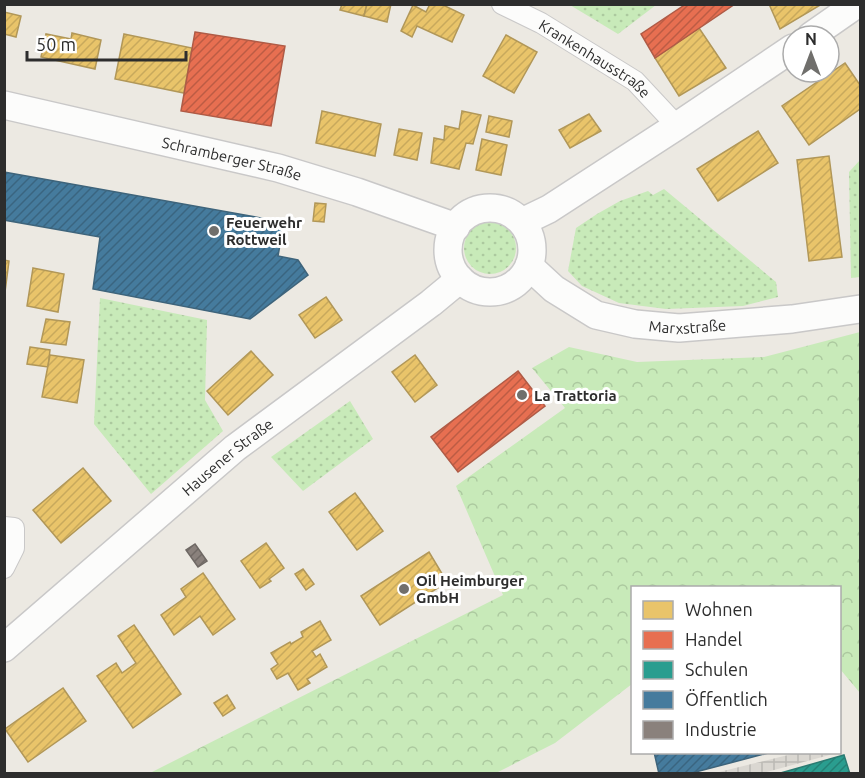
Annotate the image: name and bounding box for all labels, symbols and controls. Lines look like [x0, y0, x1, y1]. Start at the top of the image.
street label: Krankenhausstraße [536, 16, 654, 101]
scale bar [27, 24, 186, 62]
north arrow [781, 24, 841, 84]
text: N [805, 30, 817, 48]
text: 50 m [36, 34, 76, 54]
street label: Schramberger Straße [160, 133, 304, 183]
place label: Feuerwehr Rottweil [226, 214, 303, 248]
marker: Feuerwehr Rottweil [207, 224, 221, 238]
street label: Marxstraße [648, 316, 727, 337]
place label: La Trattoria [534, 387, 617, 404]
marker: La Trattoria [515, 388, 529, 402]
street label: Hausener Straße [178, 415, 276, 499]
place label: Oil Heimburger GmbH [416, 572, 525, 606]
marker: Oil Heimburger GmbH [397, 582, 411, 596]
legend [631, 586, 841, 754]
text: Wohnen [685, 599, 753, 619]
text: Handel [685, 629, 743, 649]
text: Schulen [685, 659, 748, 679]
text: Öffentlich [685, 689, 768, 709]
text: Industrie [685, 719, 757, 739]

